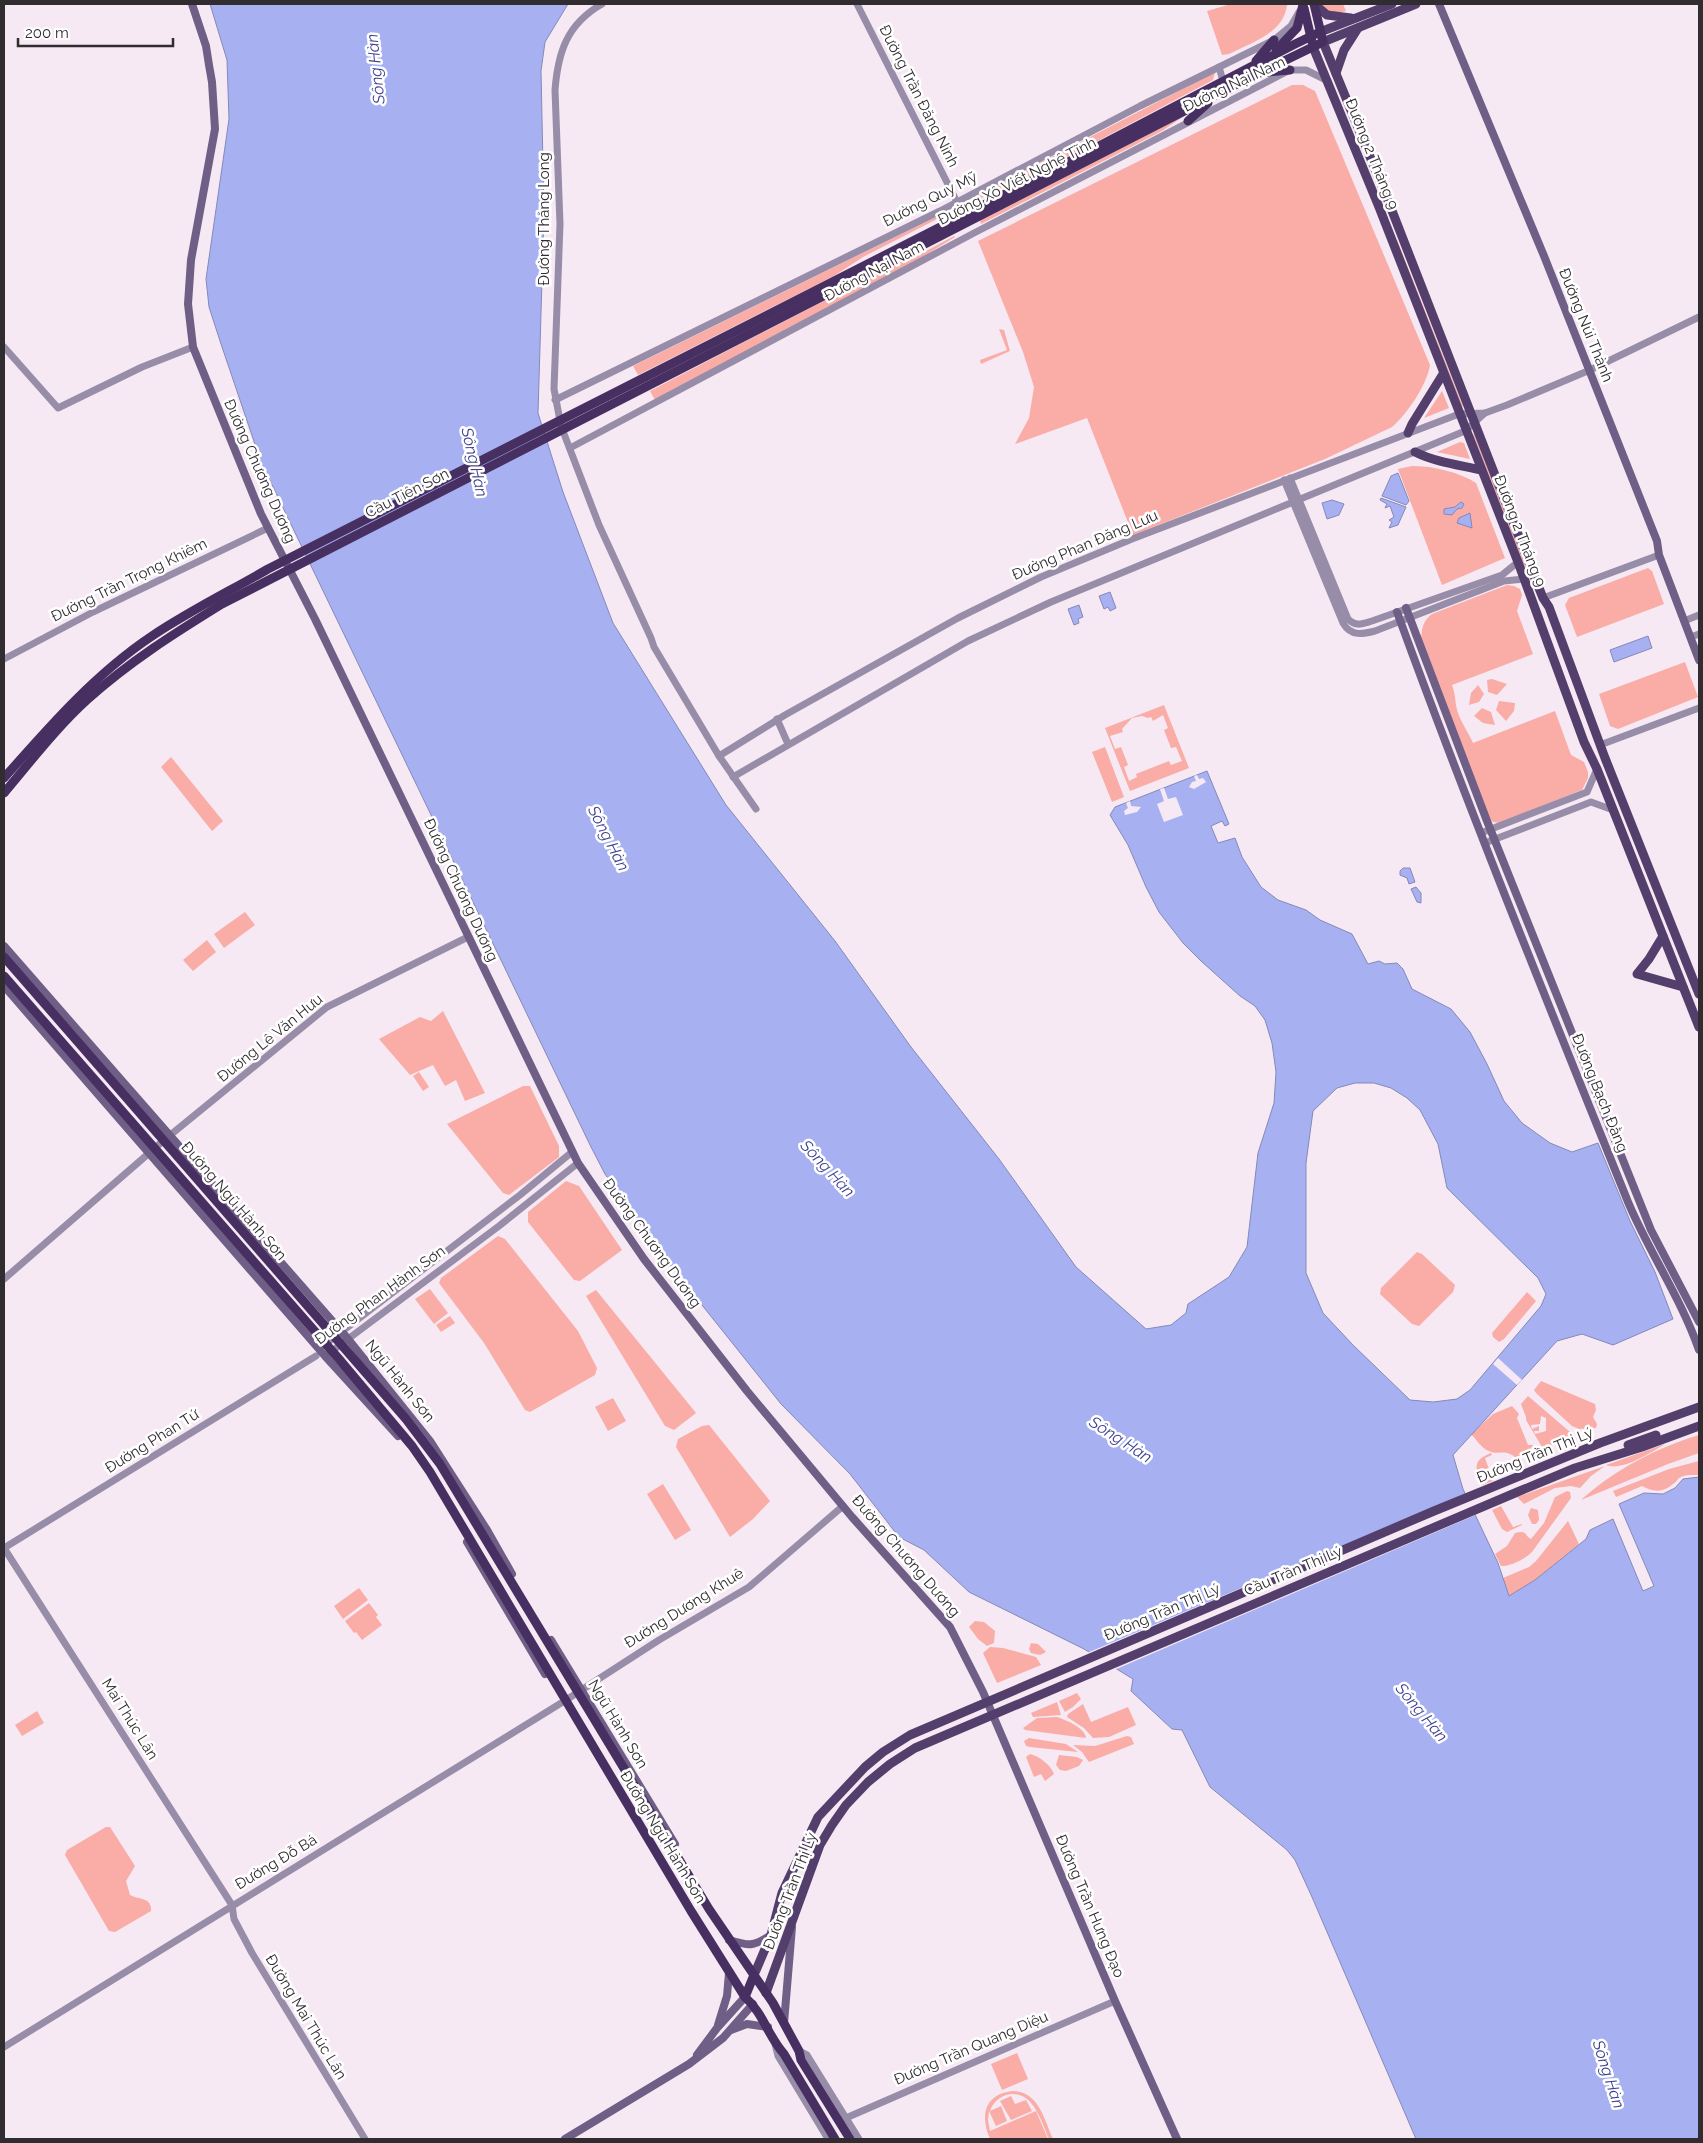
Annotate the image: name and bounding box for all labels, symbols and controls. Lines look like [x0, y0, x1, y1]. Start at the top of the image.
scale bar [18, 15, 172, 47]
street label: Đường Trần Đăng Ninh [875, 22, 963, 170]
text: 200 m [25, 24, 69, 42]
water label: Sông Hàn [362, 33, 389, 106]
street label: Đường Nại Nam [1180, 52, 1288, 116]
street label: Đường 2 Tháng 9 [1341, 96, 1403, 212]
street label: Đường Xô Viết Nghệ Tĩnh [935, 133, 1099, 229]
street label: Đường Thăng Long [535, 152, 553, 286]
street label: Đường Quy Mỹ [880, 167, 980, 231]
street label: Đường Nại Nam [821, 237, 927, 305]
street label: Đường Núi Thành [1555, 265, 1617, 385]
street label: Đường Chương Dương [220, 396, 300, 546]
water label: Sông Hàn [457, 425, 492, 499]
street label: Cầu Tiên Sơn [362, 464, 452, 522]
street label: Đường 2 Tháng 9 [1490, 473, 1550, 590]
street label: Đường Phan Đăng Lưu [1009, 506, 1161, 584]
street label: Đường Trần Trọng Khiêm [48, 534, 210, 626]
water label: Sông Hàn [584, 802, 633, 874]
street label: Đường Chương Dương [420, 816, 502, 964]
street label: Đường Lê Văn Hưu [214, 990, 326, 1086]
street label: Đường Bạch Đằng [1568, 1031, 1632, 1155]
water label: Sông Hàn [796, 1135, 859, 1201]
street label: Đường Ngũ Hành Sơn [178, 1138, 290, 1264]
street label: Đường Chương Dương [599, 1175, 705, 1311]
street label: Đường Phan Hành Sơn [311, 1242, 449, 1348]
street label: Ngũ Hành Sơn [361, 1336, 439, 1426]
street label: Đường Phan Tứ [102, 1404, 203, 1477]
water label: Sông Hàn [1085, 1412, 1156, 1467]
street label: Đường Trần Thị Lý [1474, 1423, 1596, 1487]
street label: Đường Chương Dương [848, 1491, 964, 1621]
street label: Cầu Trần Thị Lý [1241, 1542, 1345, 1600]
street label: Đường Dương Khuê [621, 1564, 747, 1652]
street label: Đường Trần Thị Lý [1101, 1579, 1223, 1645]
street label: Mai Thúc Lân [98, 1675, 162, 1763]
street label: Ngũ Hành Sơn [584, 1676, 652, 1772]
water label: Sông Hàn [1391, 1678, 1452, 1746]
street label: Đường Ngũ Hành Sơn [616, 1768, 710, 1906]
street label: Đường Trần Thị Lý [759, 1830, 821, 1952]
street label: Đường Đỗ Bá [232, 1831, 320, 1893]
street label: Đường Trần Hưng Đạo [1052, 1832, 1128, 1980]
street label: Đường Mai Thúc Lân [261, 1951, 351, 2083]
street label: Đường Trần Quang Diệu [891, 2007, 1051, 2089]
water label: Sông Hàn [1588, 2037, 1628, 2111]

